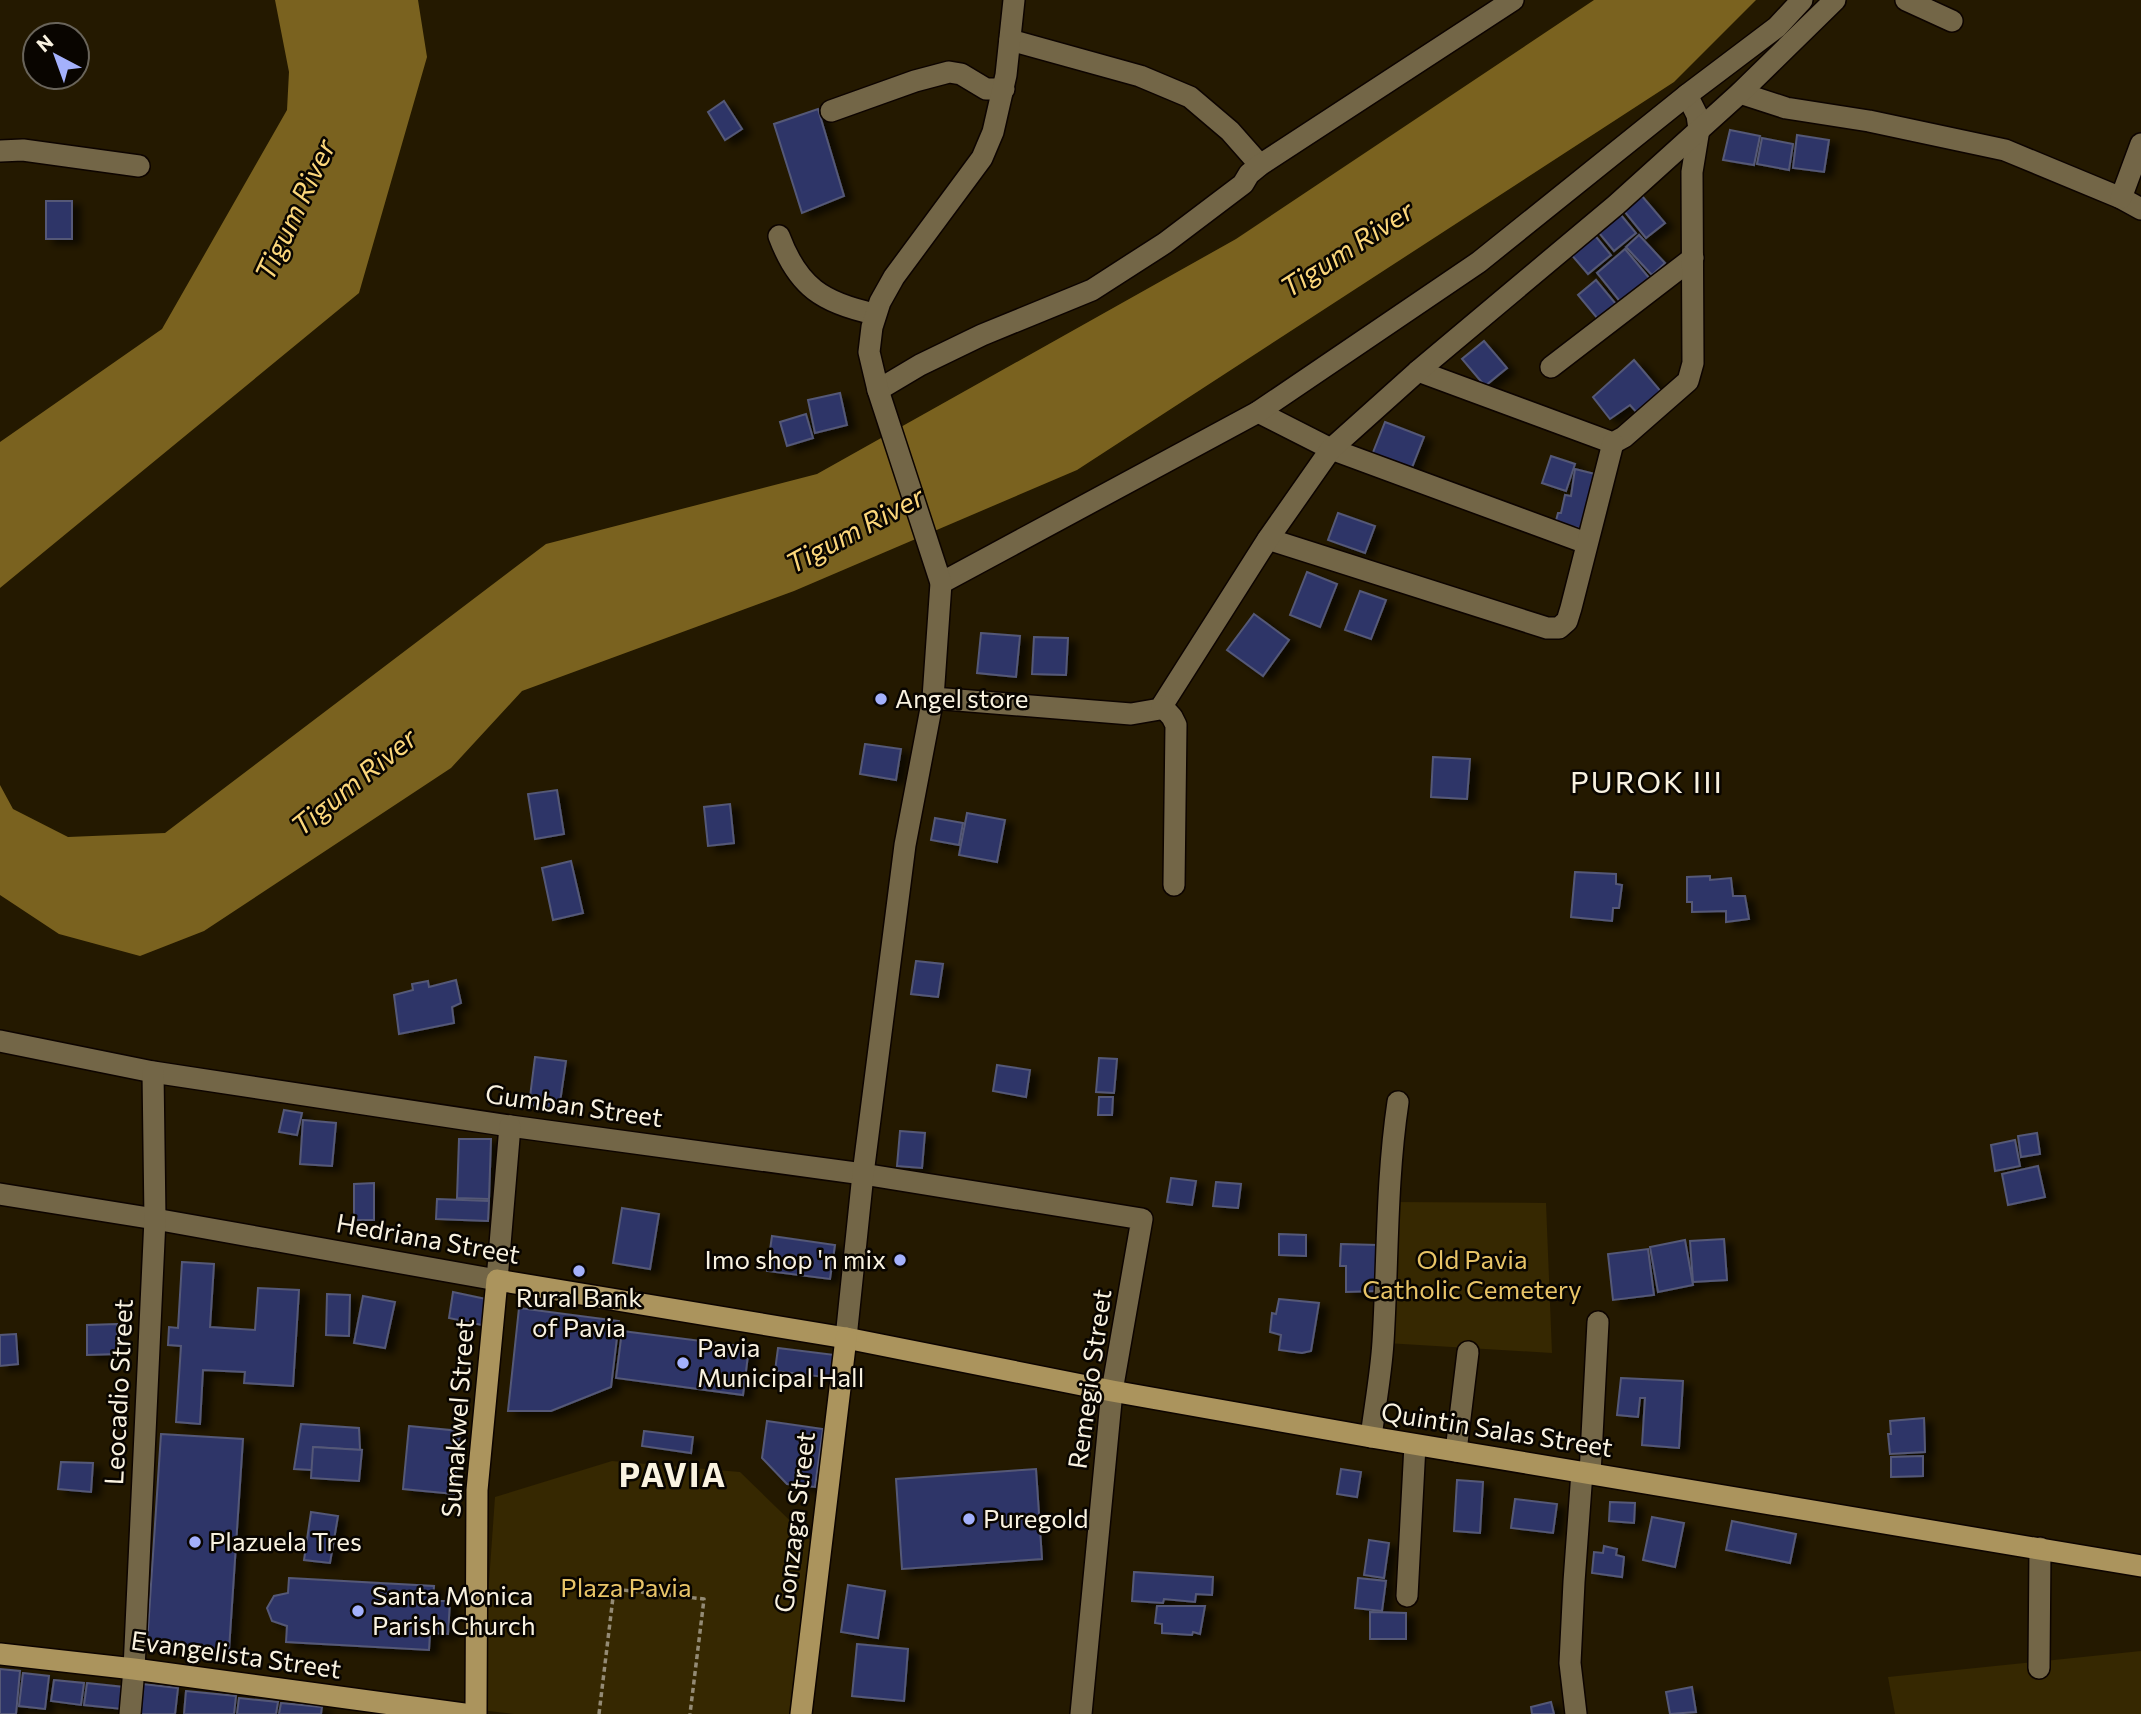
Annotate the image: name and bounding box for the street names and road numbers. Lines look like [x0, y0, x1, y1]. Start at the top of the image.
street label: Gumban Street [484, 1077, 665, 1132]
street label: Hedriana Street [334, 1206, 522, 1269]
street label: Remegio Street [1061, 1287, 1116, 1471]
street label: Leocadio Street [97, 1298, 138, 1486]
street label: Sumakwel Street [434, 1317, 479, 1518]
street label: Quintin Salas Street [1379, 1395, 1615, 1462]
street label: Gonzaga Street [767, 1430, 820, 1614]
street label: Evangelista Street [129, 1623, 343, 1684]

